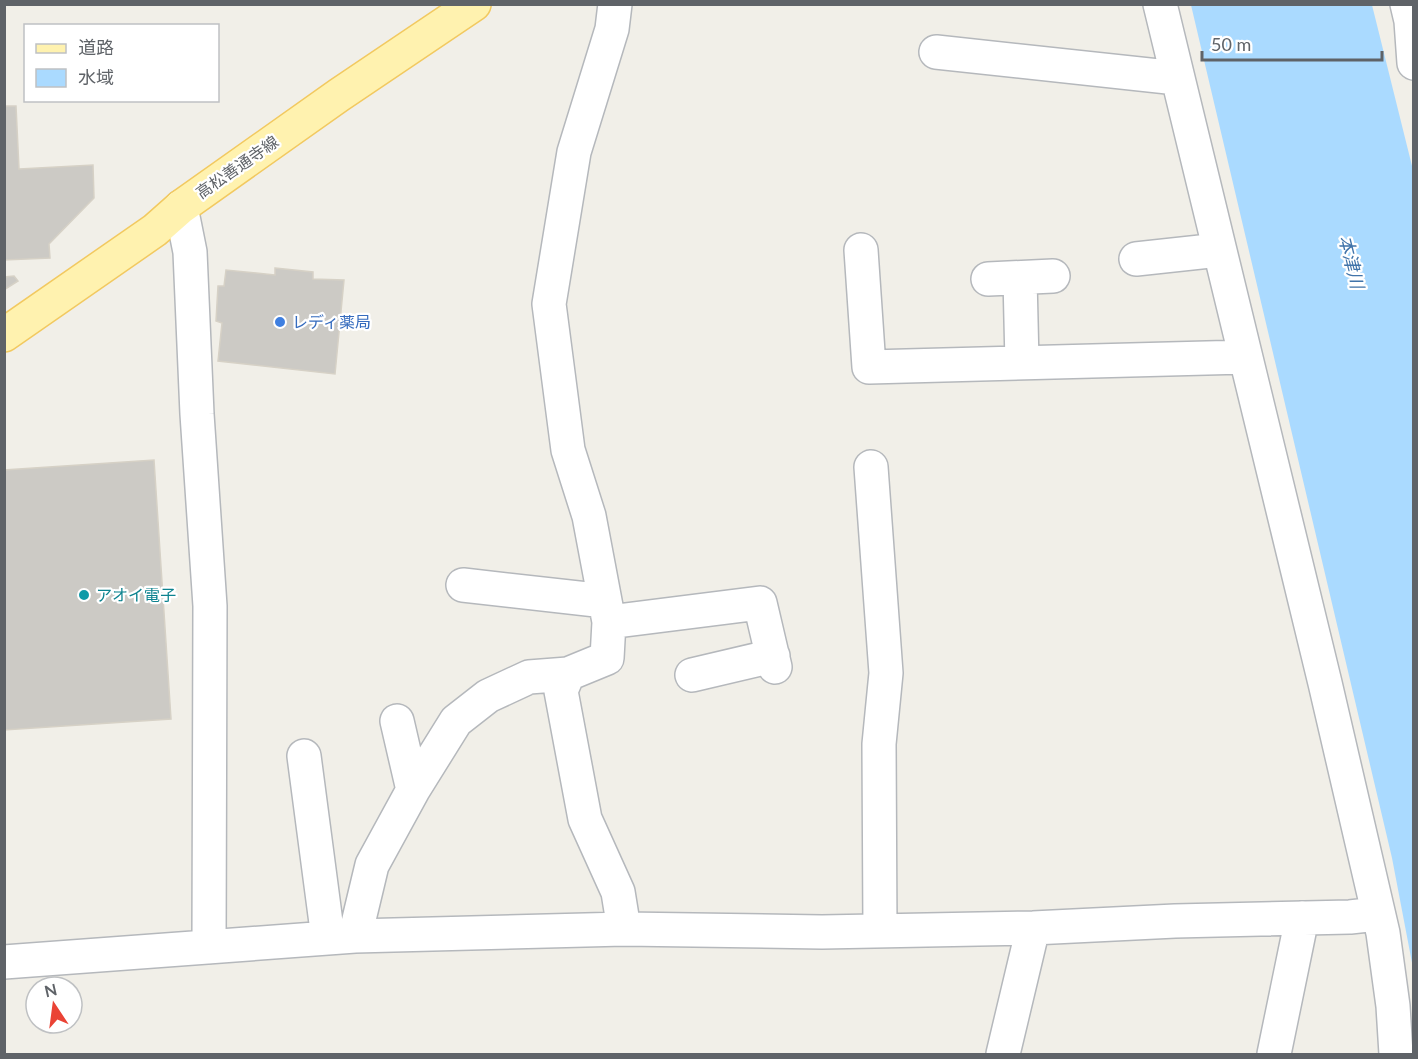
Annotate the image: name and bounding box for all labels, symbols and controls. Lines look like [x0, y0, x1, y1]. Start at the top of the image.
legend [24, 24, 219, 102]
scale bar [1202, 24, 1382, 62]
text: 50 m [1211, 33, 1251, 55]
text: 道路 [78, 36, 114, 58]
text: 水域 [78, 66, 114, 88]
street label: 高松善通寺線 [192, 131, 281, 202]
water label: 本津川 [1335, 233, 1370, 293]
place label: レディ薬局 [292, 312, 371, 331]
marker: レディ薬局 [273, 315, 287, 329]
place label: アオイ電子 [96, 585, 176, 604]
marker: アオイ電子 [77, 588, 91, 602]
north arrow [24, 975, 84, 1035]
text: N [42, 979, 59, 1001]

